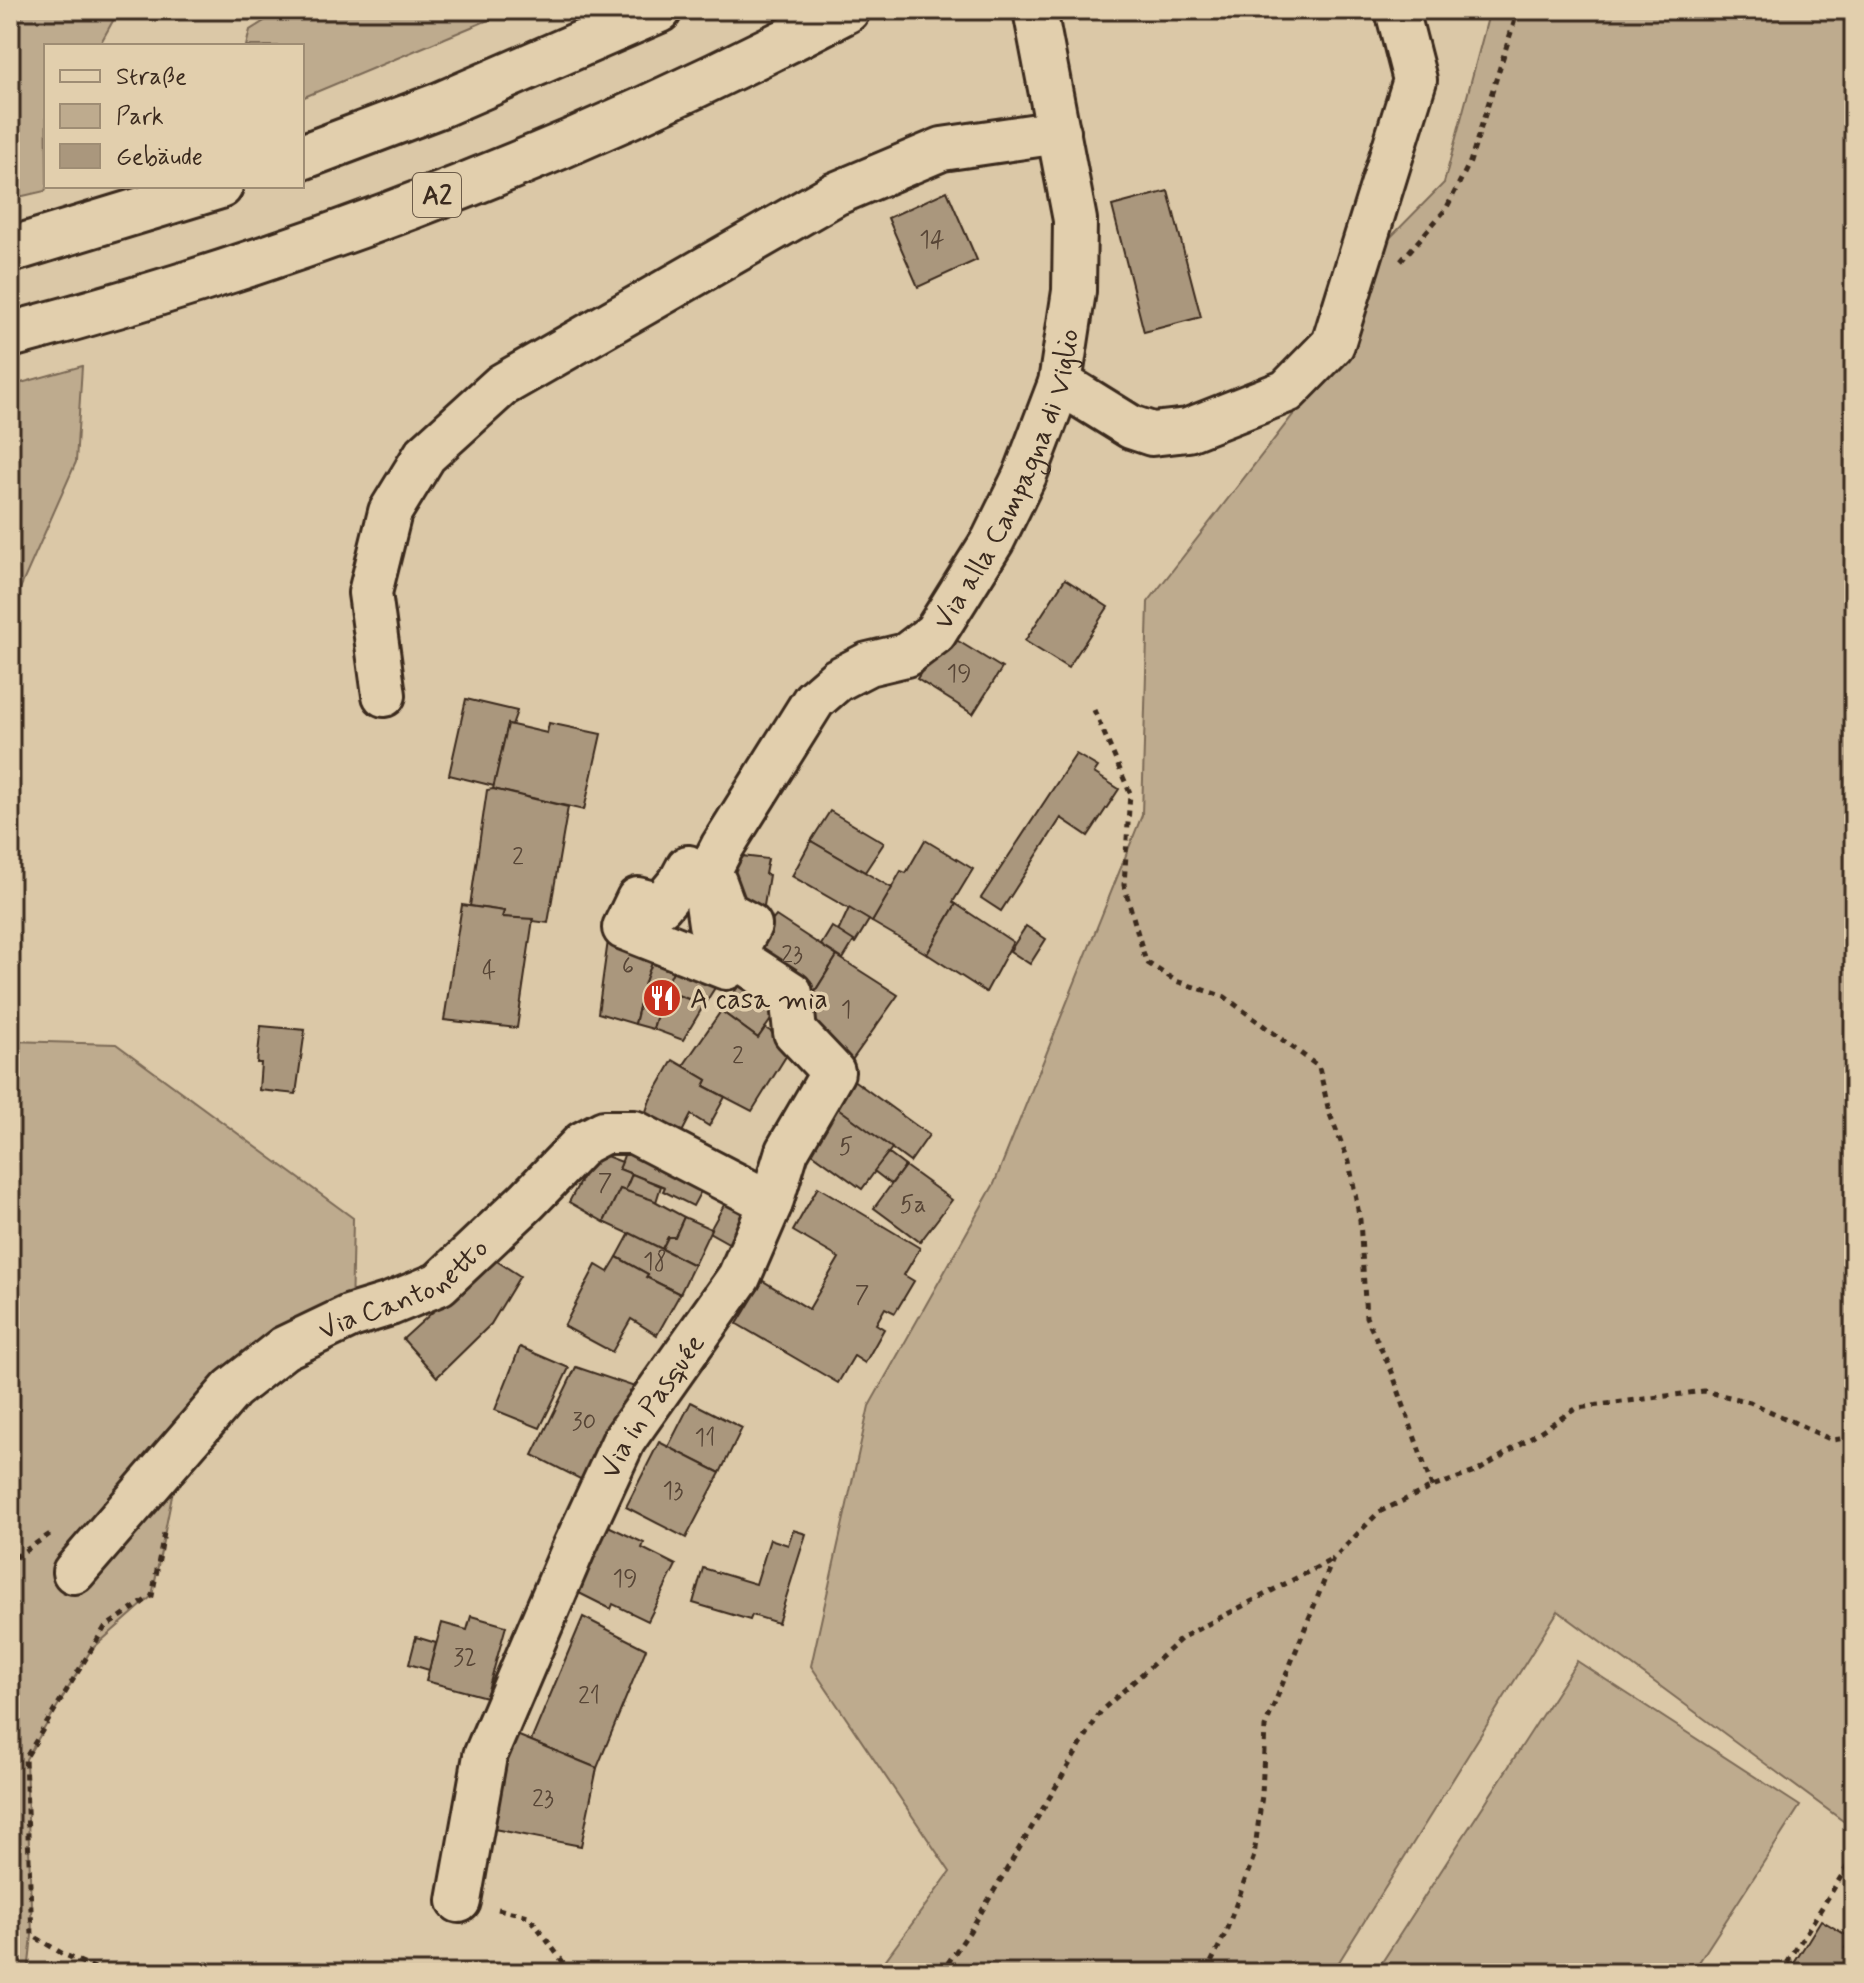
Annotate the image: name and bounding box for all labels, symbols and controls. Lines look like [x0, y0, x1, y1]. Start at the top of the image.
legend [44, 44, 304, 188]
text: Straße [116, 62, 187, 93]
text: Park [116, 102, 164, 133]
text: Gebäude [116, 142, 203, 173]
road number: A2 [413, 173, 461, 217]
house number: 14 [919, 225, 945, 256]
street label: Via alla Campagna di Viglio [926, 326, 1089, 637]
house number: 19 [946, 659, 972, 690]
house number: 2 [512, 842, 524, 873]
house number: 23 [781, 940, 803, 971]
house number: 6 [622, 951, 634, 982]
house number: 4 [482, 956, 496, 987]
restaurant icon: A casa mia [641, 977, 683, 1019]
place label: A casa mia [690, 982, 828, 1019]
house number: 1 [841, 995, 851, 1026]
house number: 2 [732, 1041, 744, 1072]
house number: 5 [839, 1132, 853, 1163]
house number: 7 [598, 1168, 612, 1199]
house number: 5a [900, 1190, 926, 1221]
street label: Via Cantonetto [313, 1231, 497, 1350]
house number: 18 [643, 1247, 667, 1278]
house number: 7 [855, 1280, 869, 1311]
street label: Via in Pasquée [593, 1327, 714, 1485]
house number: 30 [572, 1407, 596, 1438]
house number: 11 [694, 1423, 716, 1454]
house number: 13 [663, 1476, 683, 1507]
house number: 19 [612, 1564, 638, 1595]
house number: 32 [453, 1643, 477, 1674]
house number: 21 [578, 1681, 600, 1712]
house number: 23 [532, 1784, 554, 1815]

